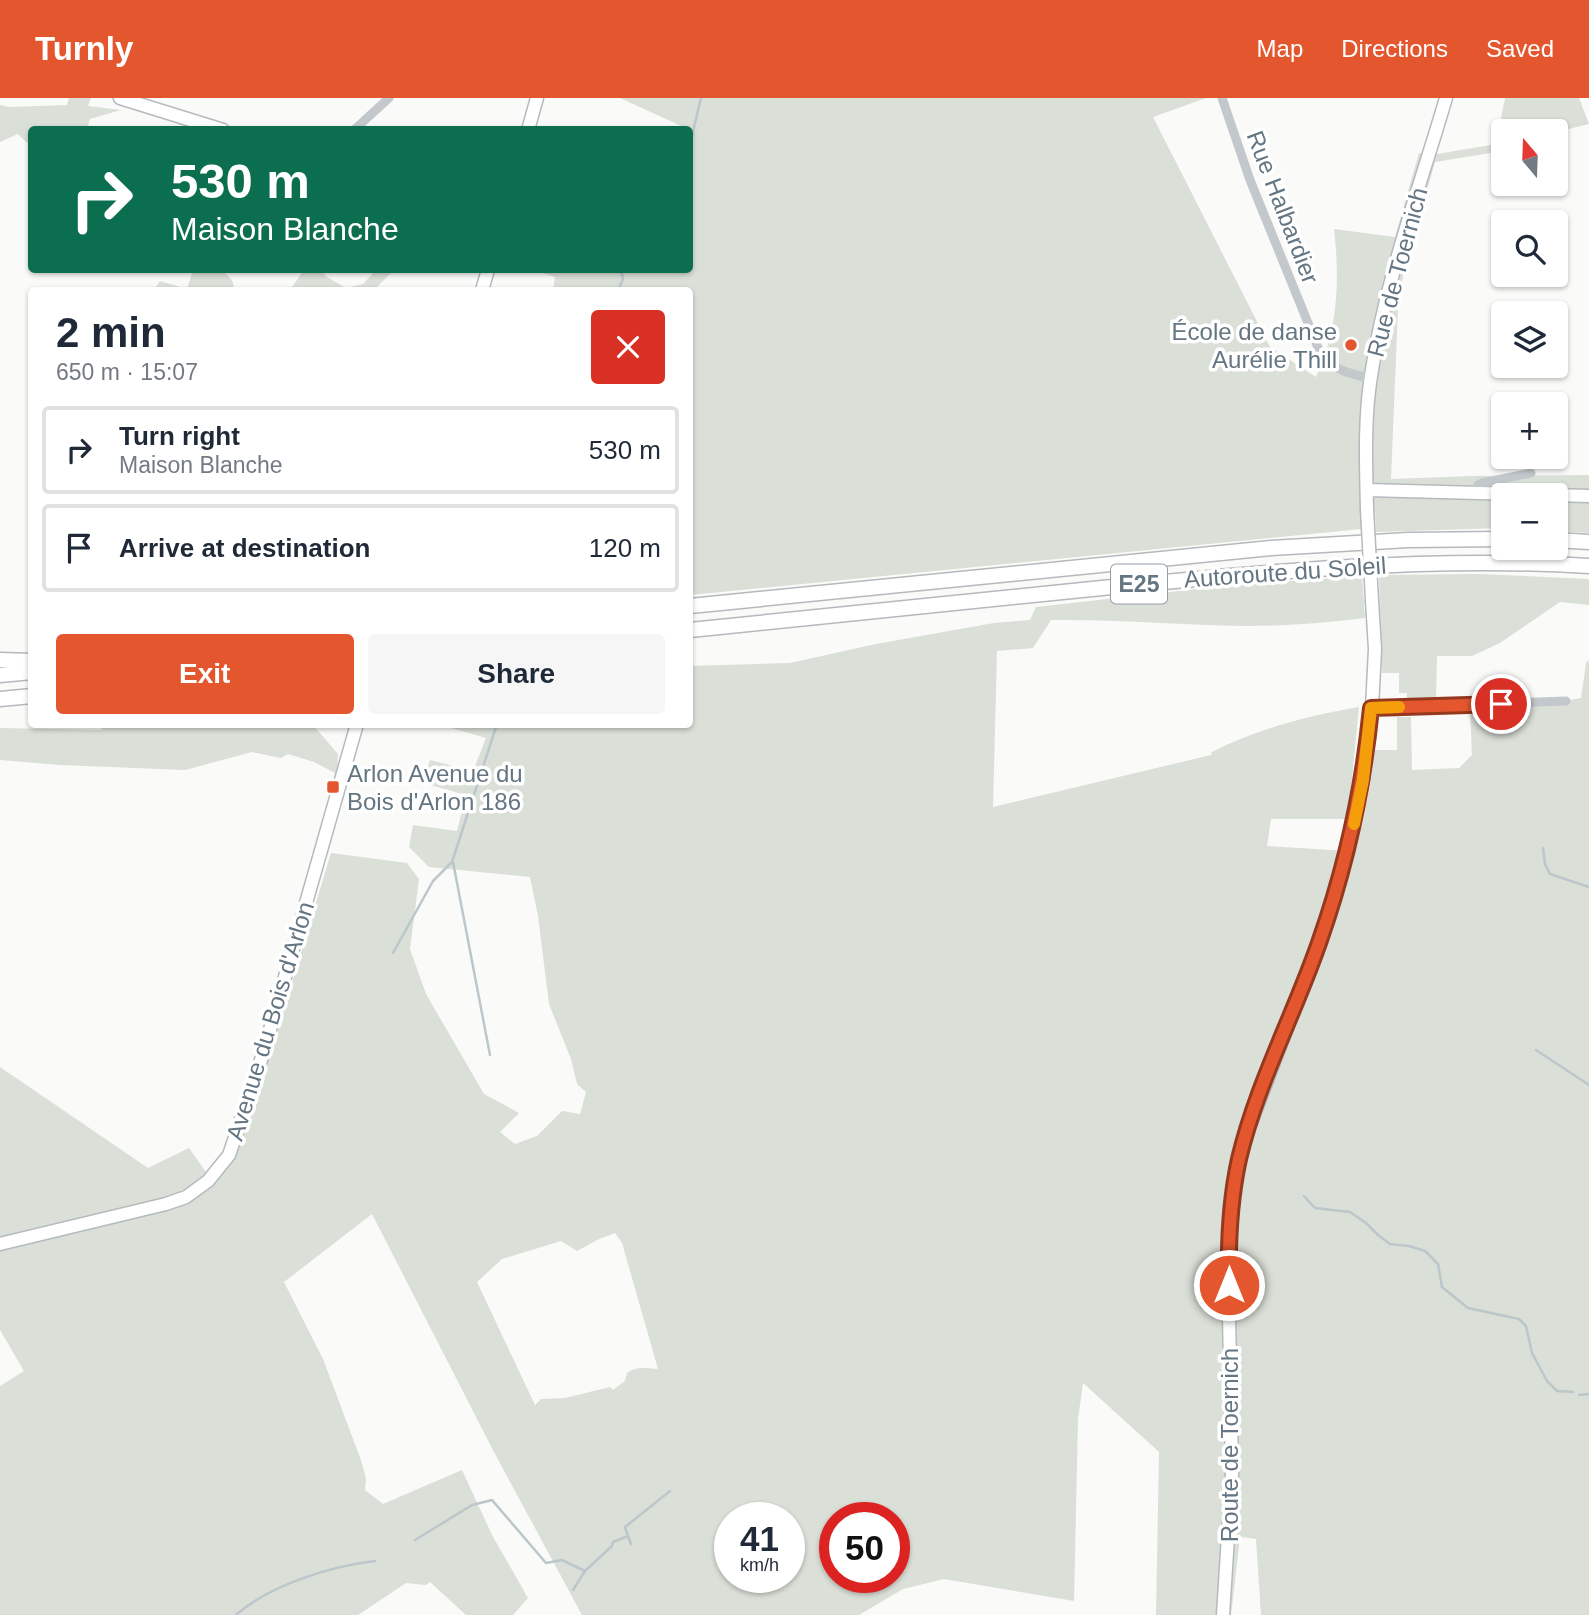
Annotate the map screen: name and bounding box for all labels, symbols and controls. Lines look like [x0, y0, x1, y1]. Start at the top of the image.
text: Turnly [35, 30, 133, 67]
text: Map [1257, 35, 1303, 62]
text: Directions [1341, 35, 1448, 62]
text: Saved [1486, 35, 1554, 62]
north arrow [1491, 119, 1568, 196]
map controls [1491, 119, 1568, 560]
street label: Rue Halbardier [1241, 127, 1325, 287]
icon: right [56, 154, 147, 245]
text: 530 m [171, 154, 310, 208]
street label: Rue de Toernich [1361, 184, 1433, 360]
button: search [1491, 210, 1568, 287]
text: Maison Blanche [171, 211, 399, 247]
button: layers [1491, 301, 1568, 378]
text: 2 min [56, 309, 166, 356]
button: close [591, 310, 665, 384]
place label: École de danse Aurélie Thill [1172, 318, 1337, 373]
marker: École de danse Aurélie Thill [1343, 337, 1359, 353]
text: 650 m · 15:07 [56, 359, 198, 385]
button: + [1491, 392, 1568, 469]
text: Turn right [119, 421, 240, 451]
icon: right [60, 431, 98, 469]
text: 530 m [589, 435, 661, 465]
text: Maison Blanche [119, 452, 283, 478]
button: − [1491, 483, 1568, 560]
icon: arrive [60, 529, 98, 567]
text: Arrive at destination [119, 533, 370, 563]
text: 120 m [589, 533, 661, 563]
street label: Autoroute du Soleil [1183, 551, 1387, 593]
road number: E25 [1111, 564, 1167, 604]
button: Exit [56, 634, 354, 714]
button: Share [368, 634, 665, 714]
pin [1471, 674, 1531, 734]
icon: arrive [1482, 685, 1520, 723]
place label: Arlon Avenue du Bois d'Arlon 186 [347, 760, 523, 815]
marker: Arlon Avenue du Bois d'Arlon 186 [325, 779, 341, 795]
street label: Avenue du Bois d'Arlon [221, 898, 319, 1144]
position arrow [1192, 1248, 1266, 1322]
street label: Route de Toernich [1216, 1348, 1243, 1542]
speed limit sign: 50 [819, 1502, 910, 1593]
text: 41 [740, 1519, 779, 1558]
text: km/h [740, 1555, 779, 1575]

